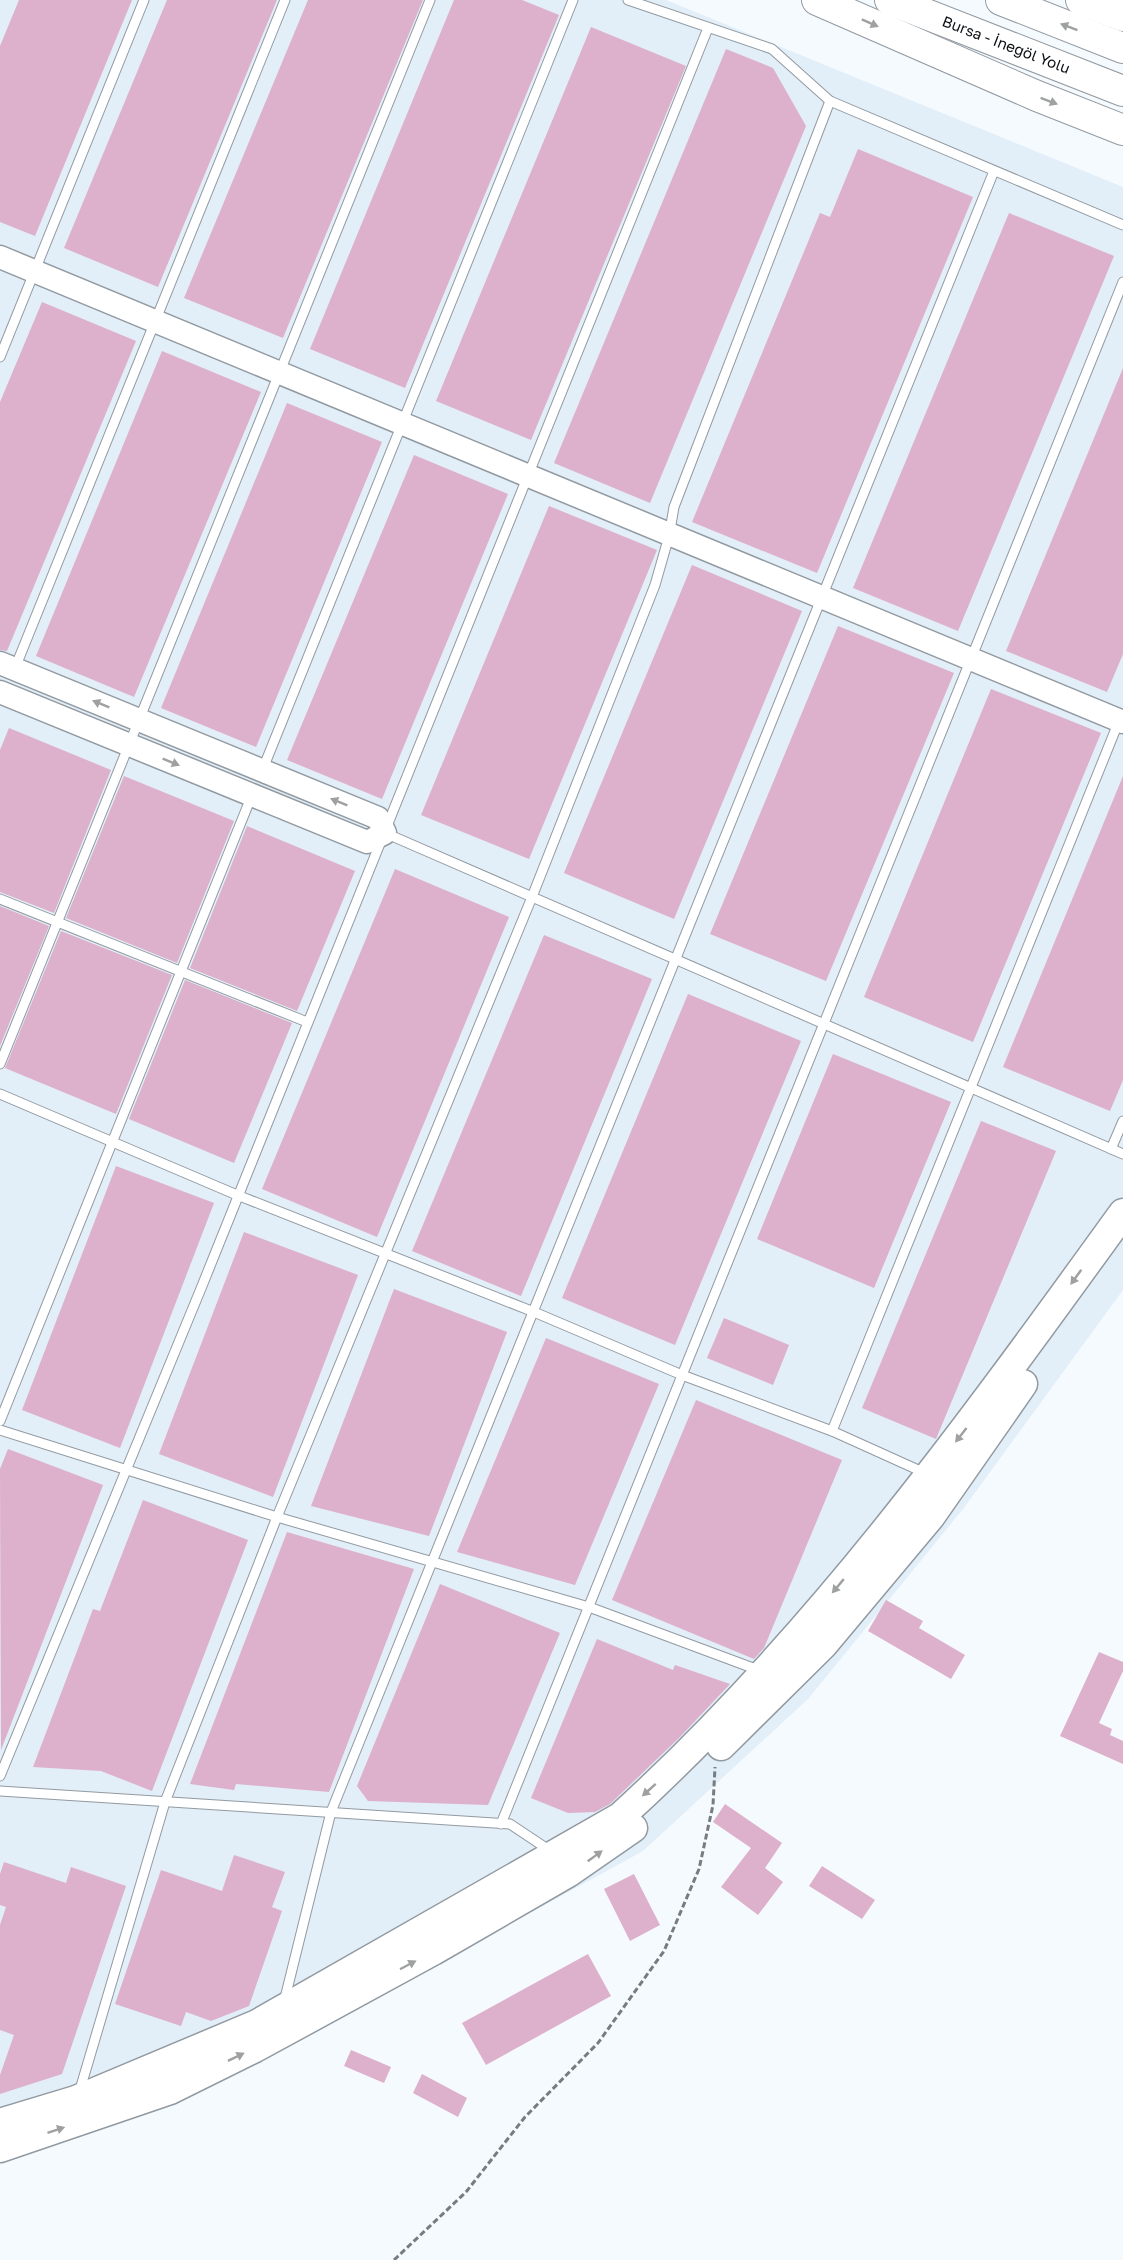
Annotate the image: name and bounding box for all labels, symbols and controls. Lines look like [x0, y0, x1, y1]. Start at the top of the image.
street label: Bursa - İnegöl Yolu [940, 11, 1073, 77]
one-way arrow [862, 19, 879, 28]
one-way arrow [1059, 21, 1077, 31]
one-way arrow [1041, 96, 1059, 106]
one-way arrow [91, 699, 109, 709]
one-way arrow [162, 757, 180, 767]
one-way arrow [330, 797, 348, 807]
one-way arrow [1071, 1270, 1083, 1285]
one-way arrow [956, 1427, 968, 1442]
one-way arrow [832, 1578, 845, 1594]
one-way arrow [642, 1783, 656, 1797]
one-way arrow [586, 1850, 602, 1862]
one-way arrow [400, 1960, 417, 1970]
one-way arrow [228, 2052, 245, 2062]
one-way arrow [47, 2124, 65, 2134]

